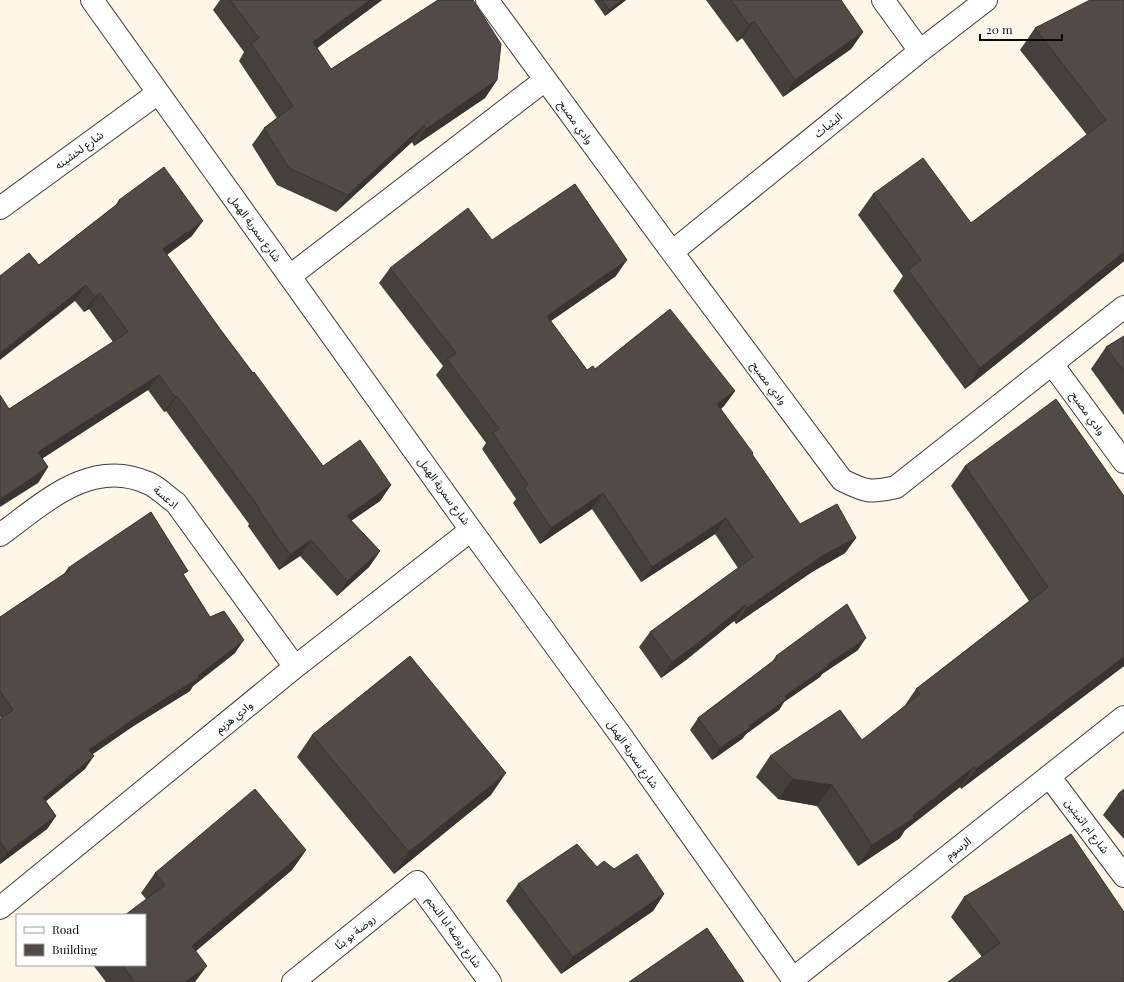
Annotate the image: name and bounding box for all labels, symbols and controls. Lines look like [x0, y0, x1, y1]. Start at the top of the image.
scale bar [980, 16, 1062, 42]
text: 20 m [986, 21, 1013, 37]
street label: وادي مصبح [553, 97, 598, 148]
street label: اليثياث [811, 109, 845, 141]
street label: شارع لخشينه [51, 127, 107, 173]
street label: شارع سمرية الهمل [225, 191, 285, 265]
street label: وادي مصبح [746, 358, 791, 409]
street label: وادي مصبح [1065, 388, 1110, 439]
street label: شارع سمرية الهمل [414, 454, 474, 528]
street label: ادعسة [151, 482, 182, 512]
street label: وادي هزيم [212, 697, 257, 738]
street label: شارع سمرية الهمل [603, 717, 663, 792]
street label: شارع ام اثنيتين [1061, 795, 1113, 857]
street label: الرسوم [942, 833, 974, 863]
street label: شارع روضة ابا النجم [422, 893, 486, 972]
street label: روضة بو بنّا [331, 911, 378, 953]
legend [16, 914, 146, 966]
text: Road [52, 921, 79, 937]
text: Building [52, 941, 98, 957]

